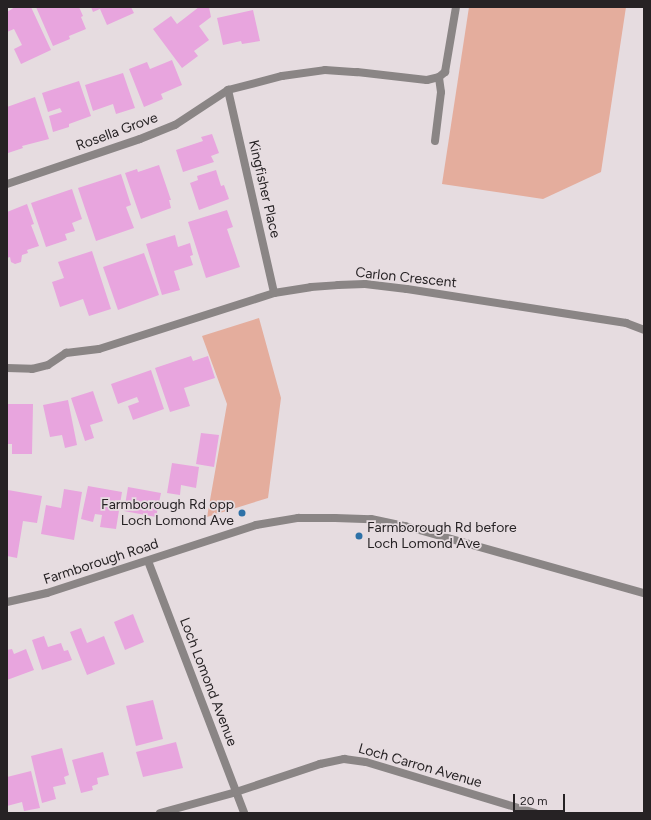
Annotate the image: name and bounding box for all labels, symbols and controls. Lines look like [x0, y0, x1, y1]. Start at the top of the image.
street label: Rosella Grove [74, 109, 160, 155]
street label: Kingfisher Place [245, 138, 283, 240]
street label: Carlon Crescent [355, 264, 457, 292]
place label: Farmborough Rd opp Loch Lomond Ave [101, 497, 234, 530]
marker: Farmborough Rd opp Loch Lomond Ave [237, 508, 247, 518]
place label: Farmborough Rd before Loch Lomond Ave [367, 520, 517, 552]
marker: Farmborough Rd before Loch Lomond Ave [354, 531, 364, 541]
street label: Farmborough Road [41, 535, 161, 589]
street label: Loch Lomond Avenue [176, 615, 240, 749]
street label: Loch Carron Avenue [356, 740, 484, 792]
scale bar [515, 786, 567, 812]
text: 20 m [520, 794, 548, 808]

